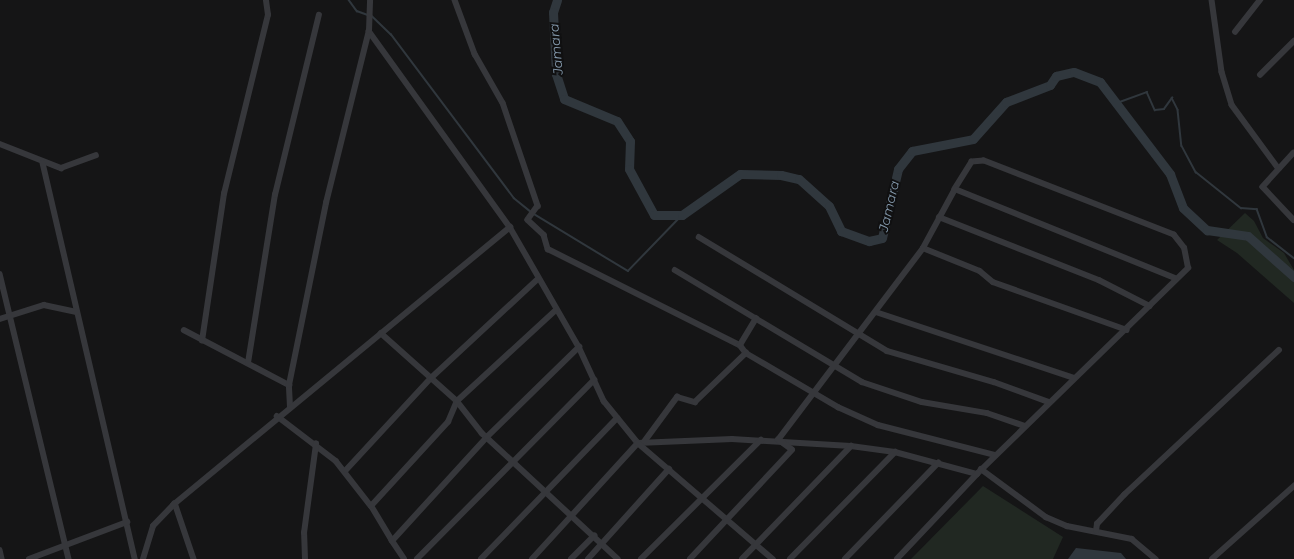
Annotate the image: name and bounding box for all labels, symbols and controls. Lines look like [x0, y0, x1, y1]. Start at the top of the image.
water label: Jamara [546, 23, 566, 75]
water label: Jamara [876, 179, 902, 233]

